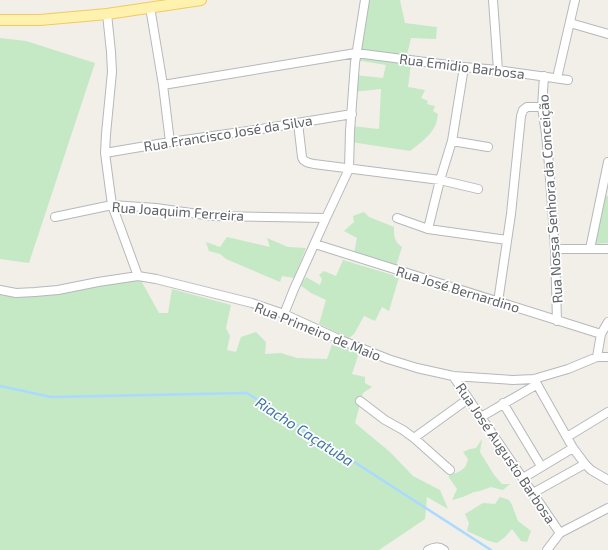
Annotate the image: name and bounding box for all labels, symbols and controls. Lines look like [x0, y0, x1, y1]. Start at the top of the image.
street label: Rua Emidio Barbosa [398, 50, 526, 82]
street label: Rua Nossa Senhora da Conceição [534, 94, 567, 304]
street label: Rua Francisco José da Silva [142, 111, 314, 155]
street label: Rua Joaquim Ferreira [111, 198, 245, 224]
street label: Rua José Bernardino [394, 262, 522, 316]
street label: Rua Primeiro de Maio [252, 298, 384, 364]
street label: Rua José Augusto Barbosa [453, 379, 559, 527]
water label: Riacho Caçatuba [252, 393, 357, 470]

